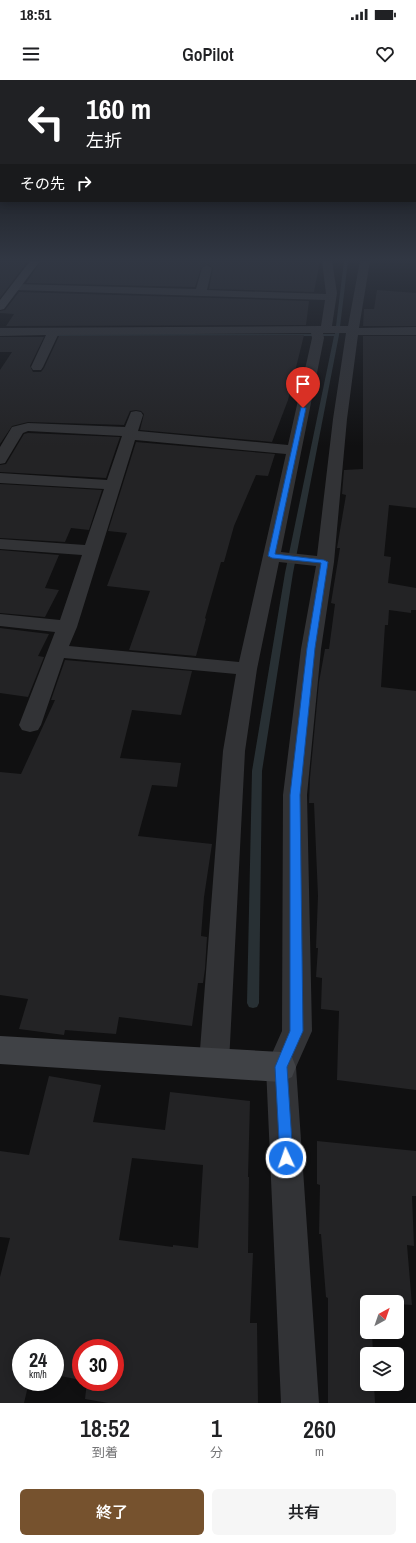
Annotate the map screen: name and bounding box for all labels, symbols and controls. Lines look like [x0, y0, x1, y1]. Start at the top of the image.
text: 18:51 [20, 4, 51, 25]
text: GoPilot [182, 42, 234, 67]
icon: menu [20, 43, 42, 65]
icon: heart [374, 43, 396, 65]
text: 160 m [86, 90, 151, 128]
icon: left [20, 96, 72, 148]
text: 左折 [86, 128, 122, 153]
icon: right [73, 172, 95, 194]
text: その先 [20, 173, 65, 194]
pin [286, 367, 320, 408]
icon: arrive [292, 373, 314, 395]
position arrow [265, 1137, 307, 1179]
north arrow [360, 1295, 404, 1339]
map controls [360, 1295, 404, 1391]
speed limit sign: 30 [72, 1339, 124, 1391]
text: 24 [29, 1346, 47, 1373]
button: layers [360, 1347, 404, 1391]
text: km/h [29, 1368, 47, 1381]
text: 18:52 [80, 1412, 130, 1444]
text: 1 [211, 1412, 222, 1444]
text: 260 [303, 1413, 336, 1445]
text: m [315, 1443, 324, 1460]
text: 到着 [92, 1444, 118, 1461]
text: 分 [210, 1444, 223, 1461]
button: 終了 [20, 1489, 204, 1535]
button: 共有 [212, 1489, 396, 1535]

